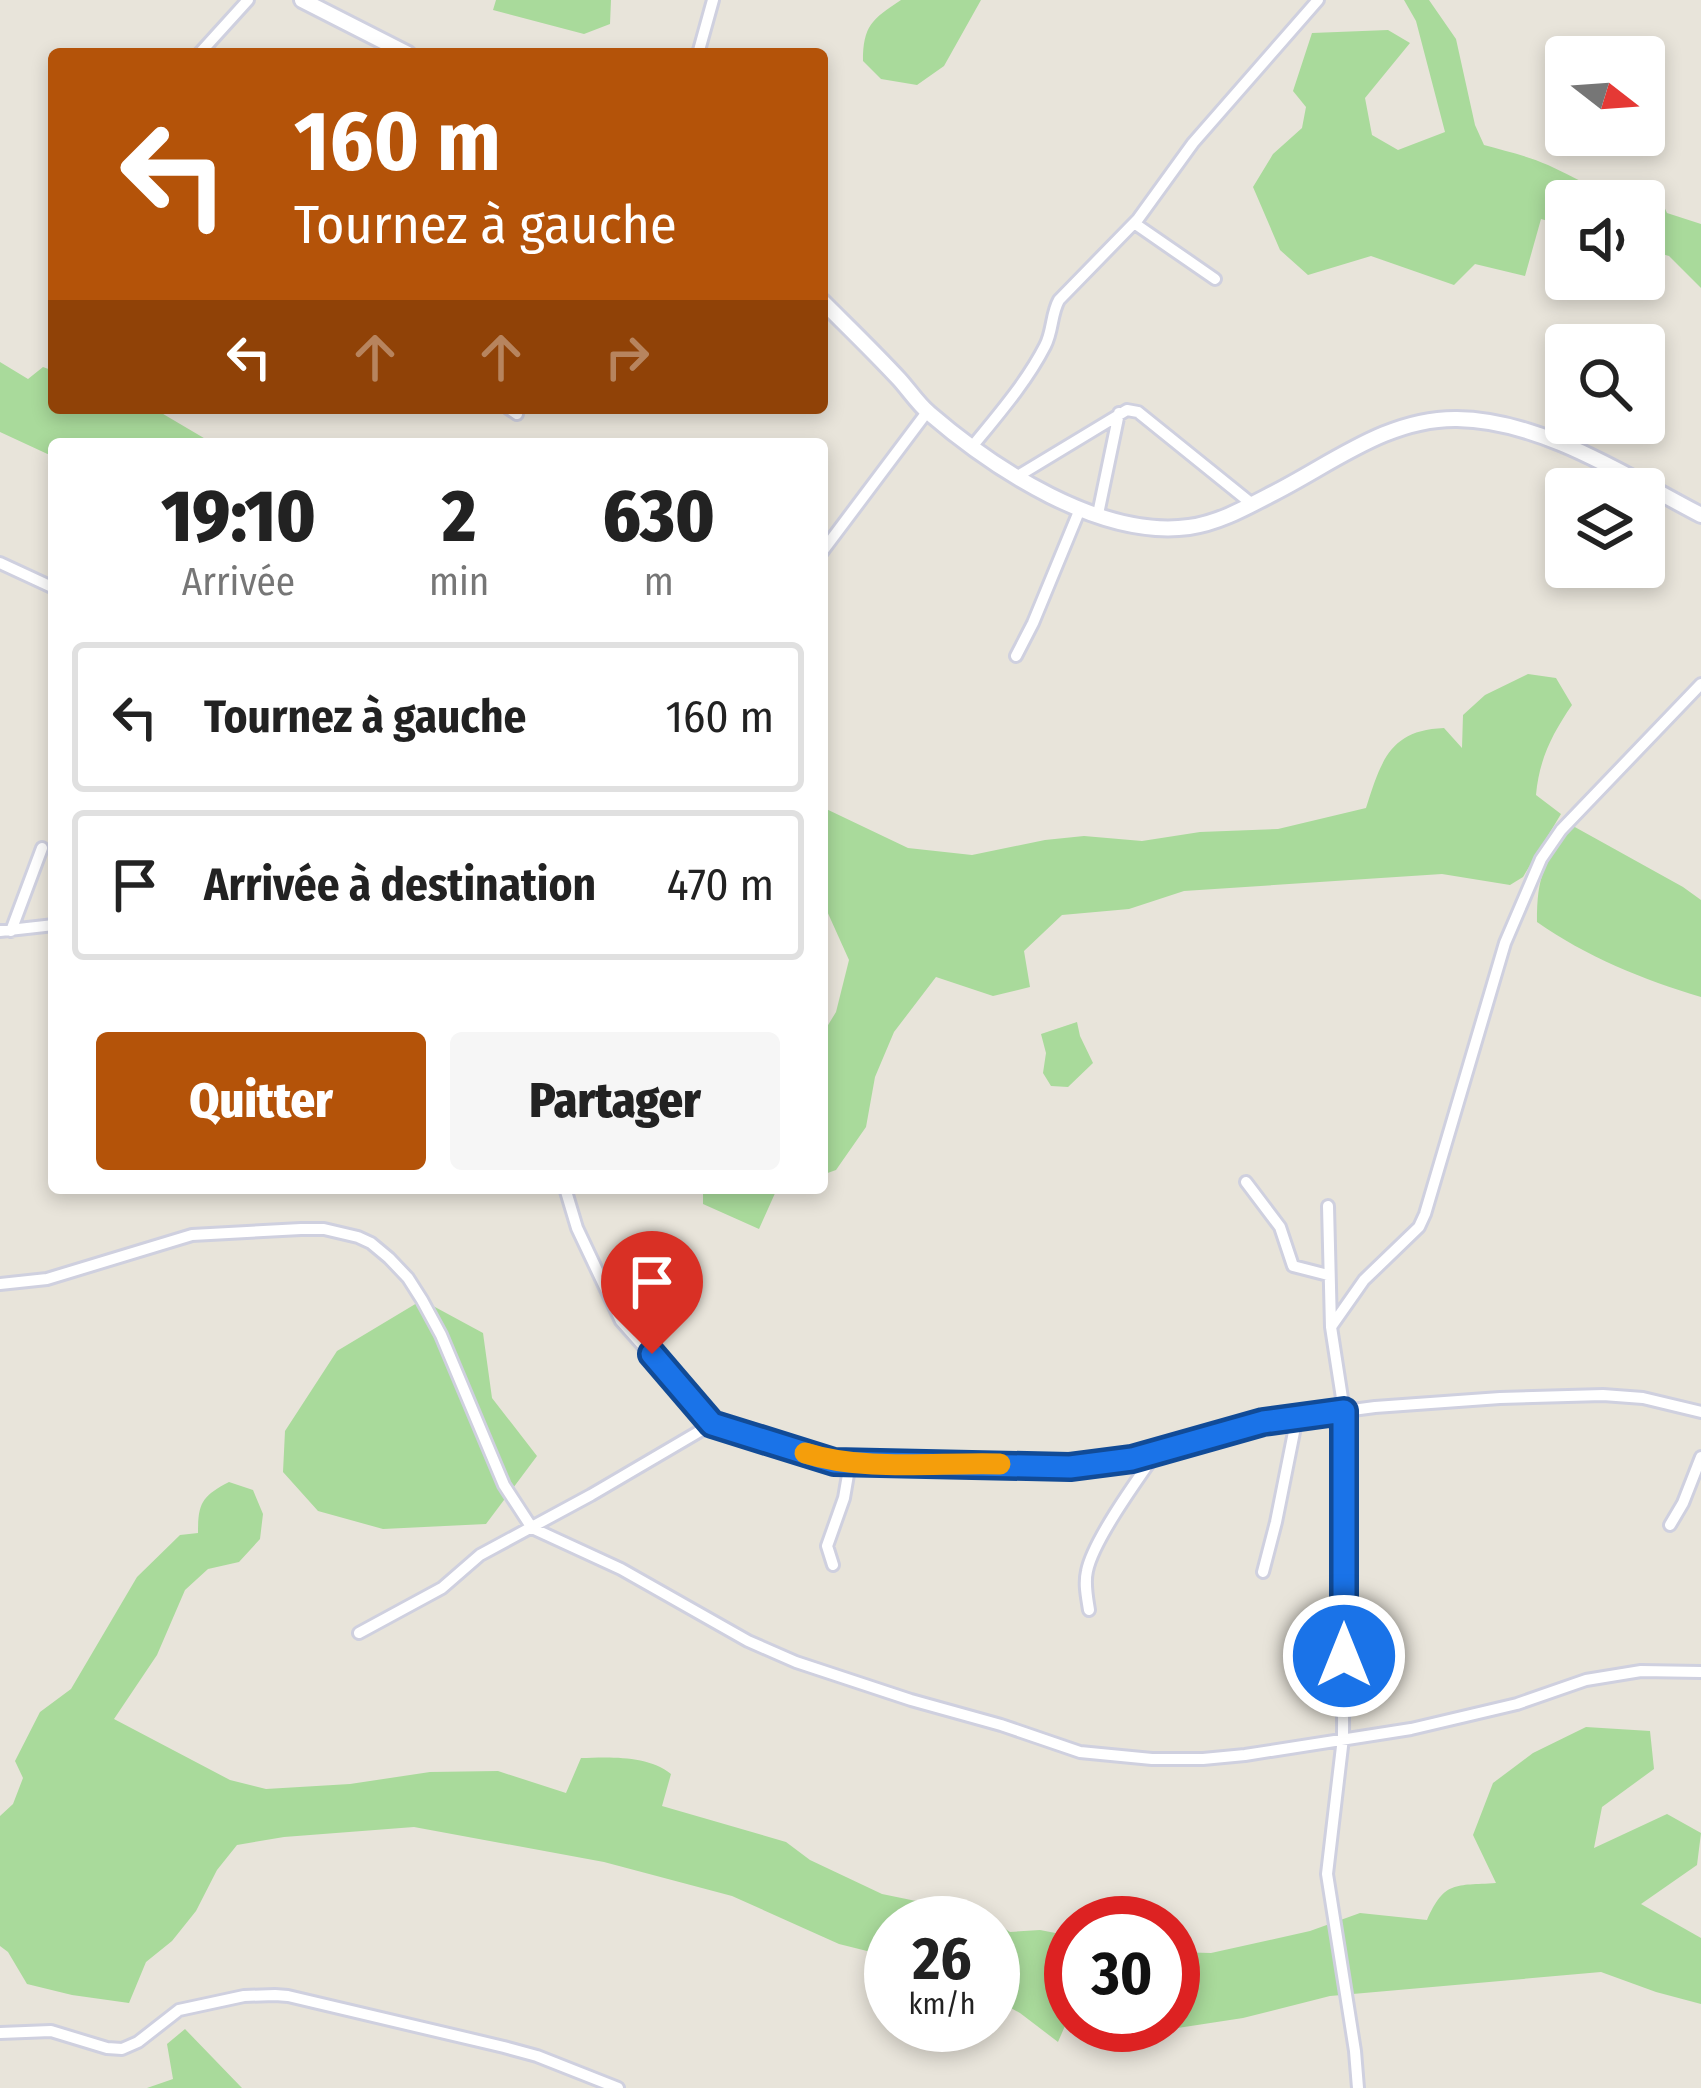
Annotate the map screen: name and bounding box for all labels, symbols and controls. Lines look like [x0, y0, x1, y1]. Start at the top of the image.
north arrow [1545, 36, 1665, 156]
map controls [1545, 36, 1665, 588]
text: 160 m [294, 91, 501, 192]
icon: left [96, 96, 252, 252]
button: sound [1545, 180, 1665, 300]
text: Tournez à gauche [294, 193, 677, 257]
icon: left [216, 324, 282, 390]
icon: ahead [342, 324, 408, 390]
icon: ahead [468, 324, 534, 390]
icon: right [594, 324, 660, 390]
button: search [1545, 324, 1665, 444]
button: layers [1545, 468, 1665, 588]
text: 19:10 [161, 474, 316, 560]
text: 2 [442, 474, 476, 560]
text: 630 [603, 474, 715, 560]
text: Arrivée [182, 559, 295, 605]
text: min [429, 559, 489, 605]
text: m [644, 559, 674, 605]
icon: left [102, 684, 168, 750]
text: Tournez à gauche [204, 690, 526, 744]
text: 160 m [666, 690, 774, 744]
icon: arrive [102, 852, 168, 918]
text: Arrivée à destination [204, 858, 596, 912]
text: 470 m [667, 858, 774, 912]
button: Quitter [96, 1032, 426, 1170]
button: Partager [450, 1032, 780, 1170]
pin [601, 1231, 703, 1354]
icon: arrive [619, 1249, 685, 1315]
position arrow [1281, 1593, 1407, 1719]
speed limit sign: 30 [1044, 1896, 1200, 2052]
text: 26 [912, 1923, 972, 1995]
text: km/h [909, 1986, 975, 2022]

